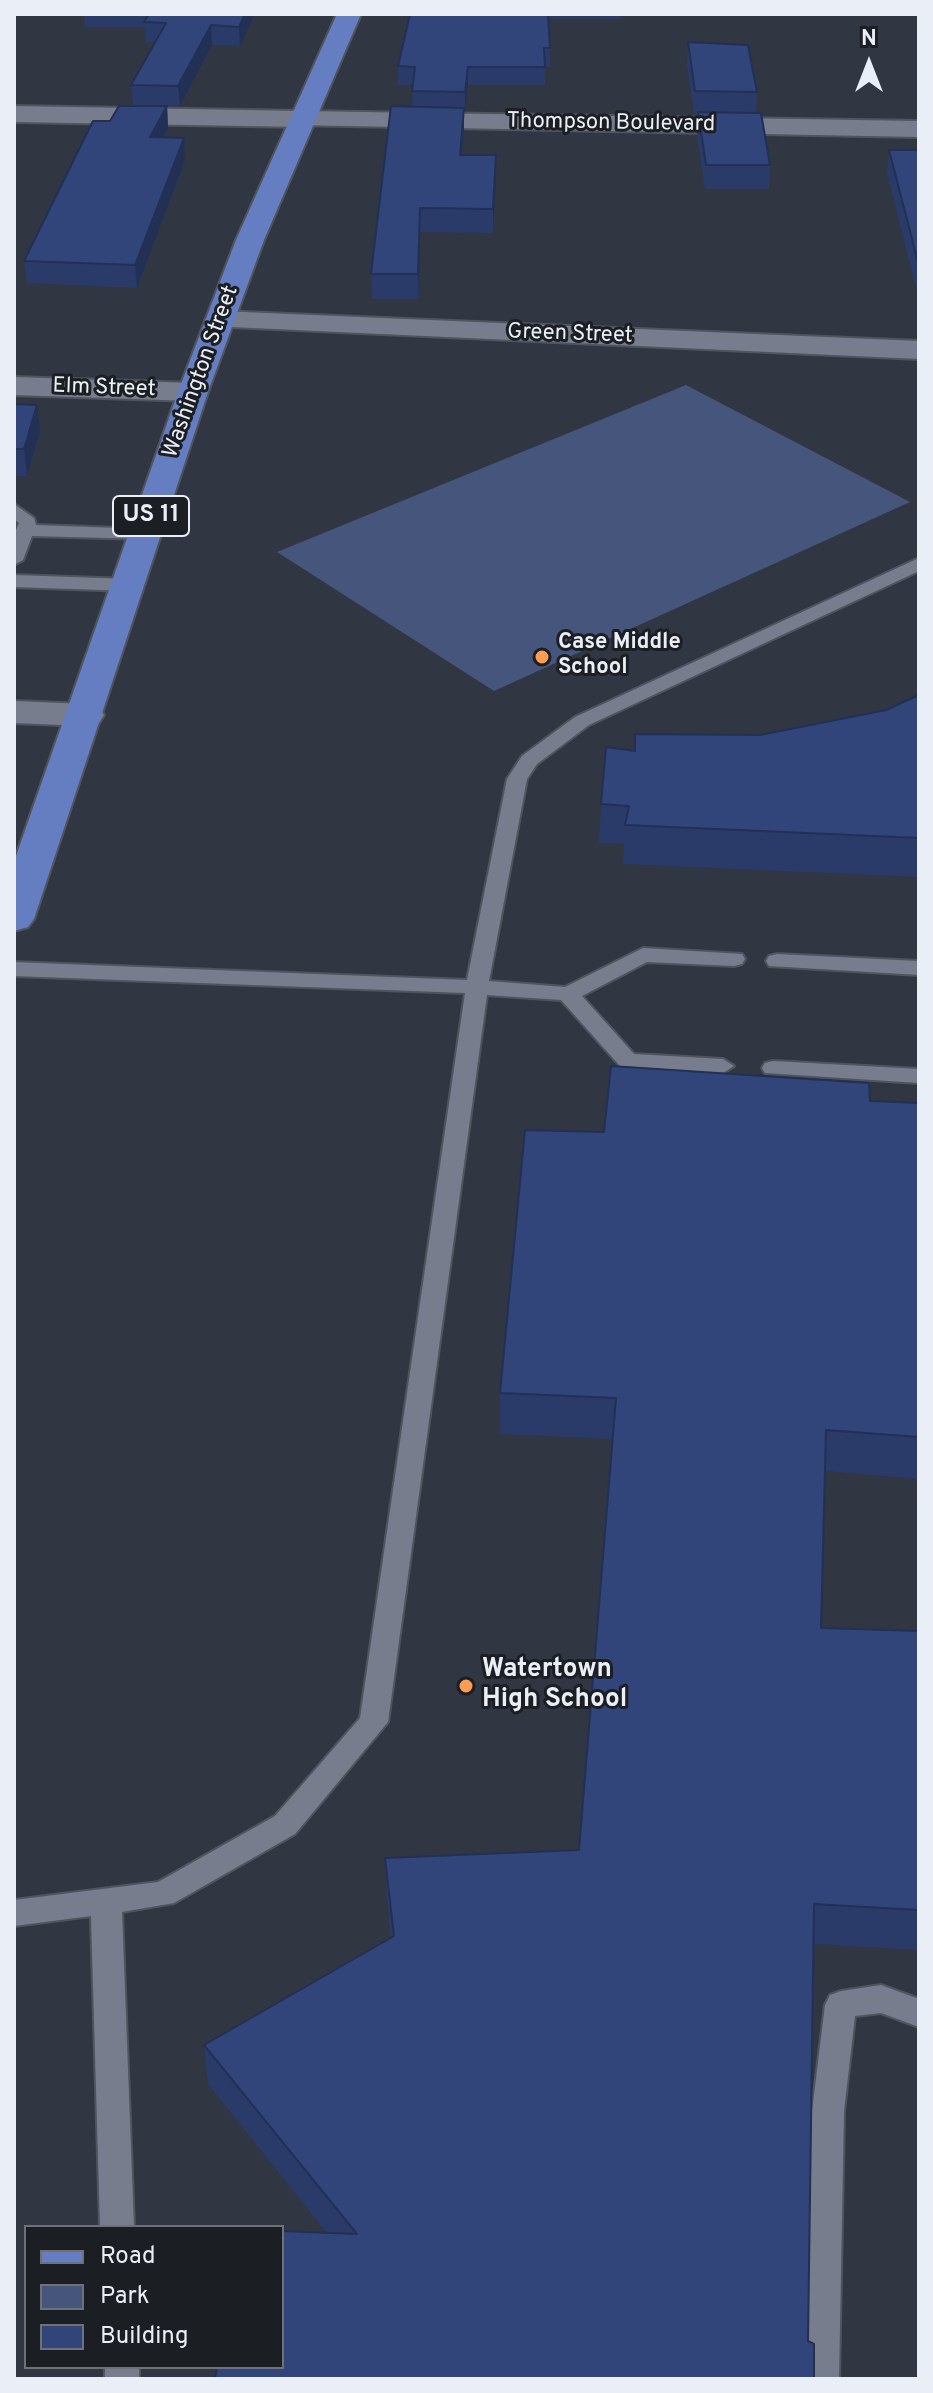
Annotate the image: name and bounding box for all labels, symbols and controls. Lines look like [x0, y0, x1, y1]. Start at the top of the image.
north arrow [829, 24, 909, 104]
text: N [861, 26, 877, 53]
street label: Thompson Boulevard [507, 109, 715, 139]
street label: Washington Street [159, 282, 245, 462]
street label: Green Street [507, 320, 633, 350]
street label: Elm Street [52, 374, 156, 404]
road number: US 11 [113, 496, 189, 536]
place label: Case Middle School [558, 631, 681, 682]
marker: Case Middle School [533, 648, 551, 666]
place label: Watertown High School [482, 1655, 627, 1716]
marker: Watertown High School [457, 1677, 475, 1695]
legend [24, 2225, 284, 2369]
text: Road [100, 2242, 156, 2272]
text: Park [100, 2282, 150, 2312]
text: Building [100, 2322, 189, 2352]

